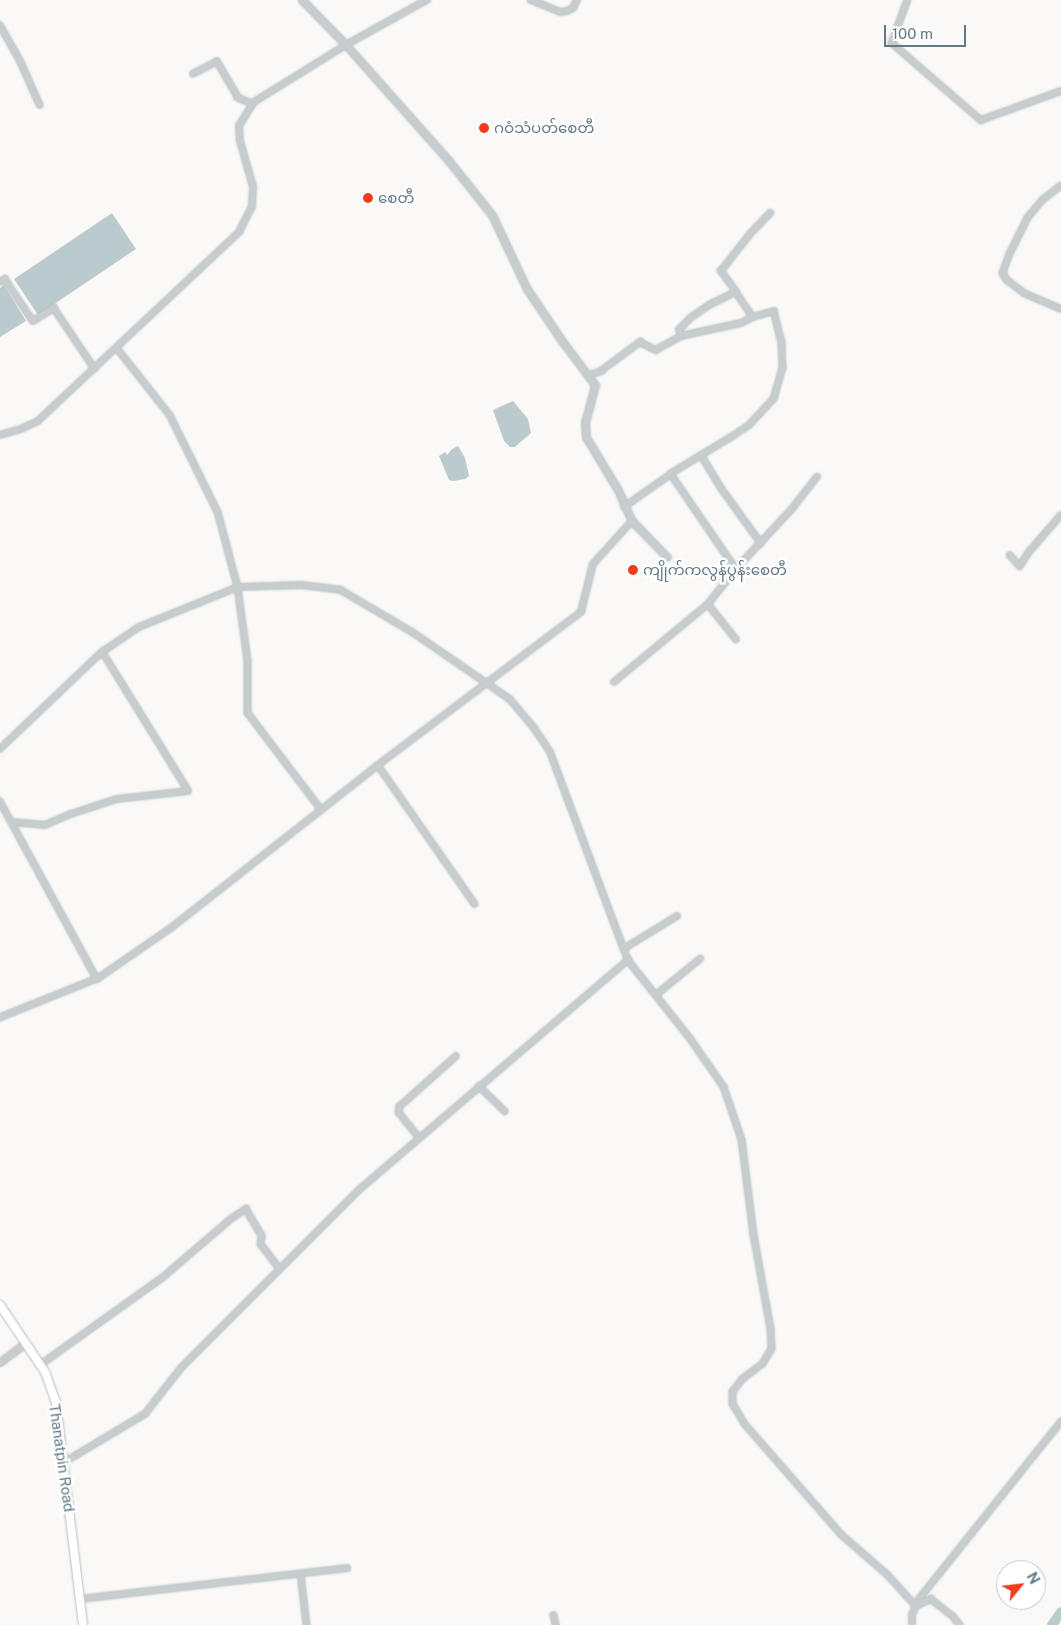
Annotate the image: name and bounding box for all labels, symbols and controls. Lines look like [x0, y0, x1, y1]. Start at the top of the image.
scale bar [886, 15, 968, 47]
text: 100 m [892, 25, 933, 42]
place label: ဂဝံသံပတ်စေတီ [494, 119, 594, 137]
marker: ဂဝံသံပတ်စေတီ [478, 122, 490, 134]
place label: စေတီ [378, 189, 414, 207]
marker: စေတီ [362, 192, 374, 204]
place label: ကျိုက်ကလွန်ပွန်းစေတီ [643, 561, 787, 579]
marker: ကျိုက်ကလွန်ပွန်းစေတီ [627, 564, 639, 576]
street label: Thanatpin Road [46, 1403, 78, 1513]
north arrow [996, 1560, 1046, 1610]
text: N [1024, 1570, 1043, 1587]

